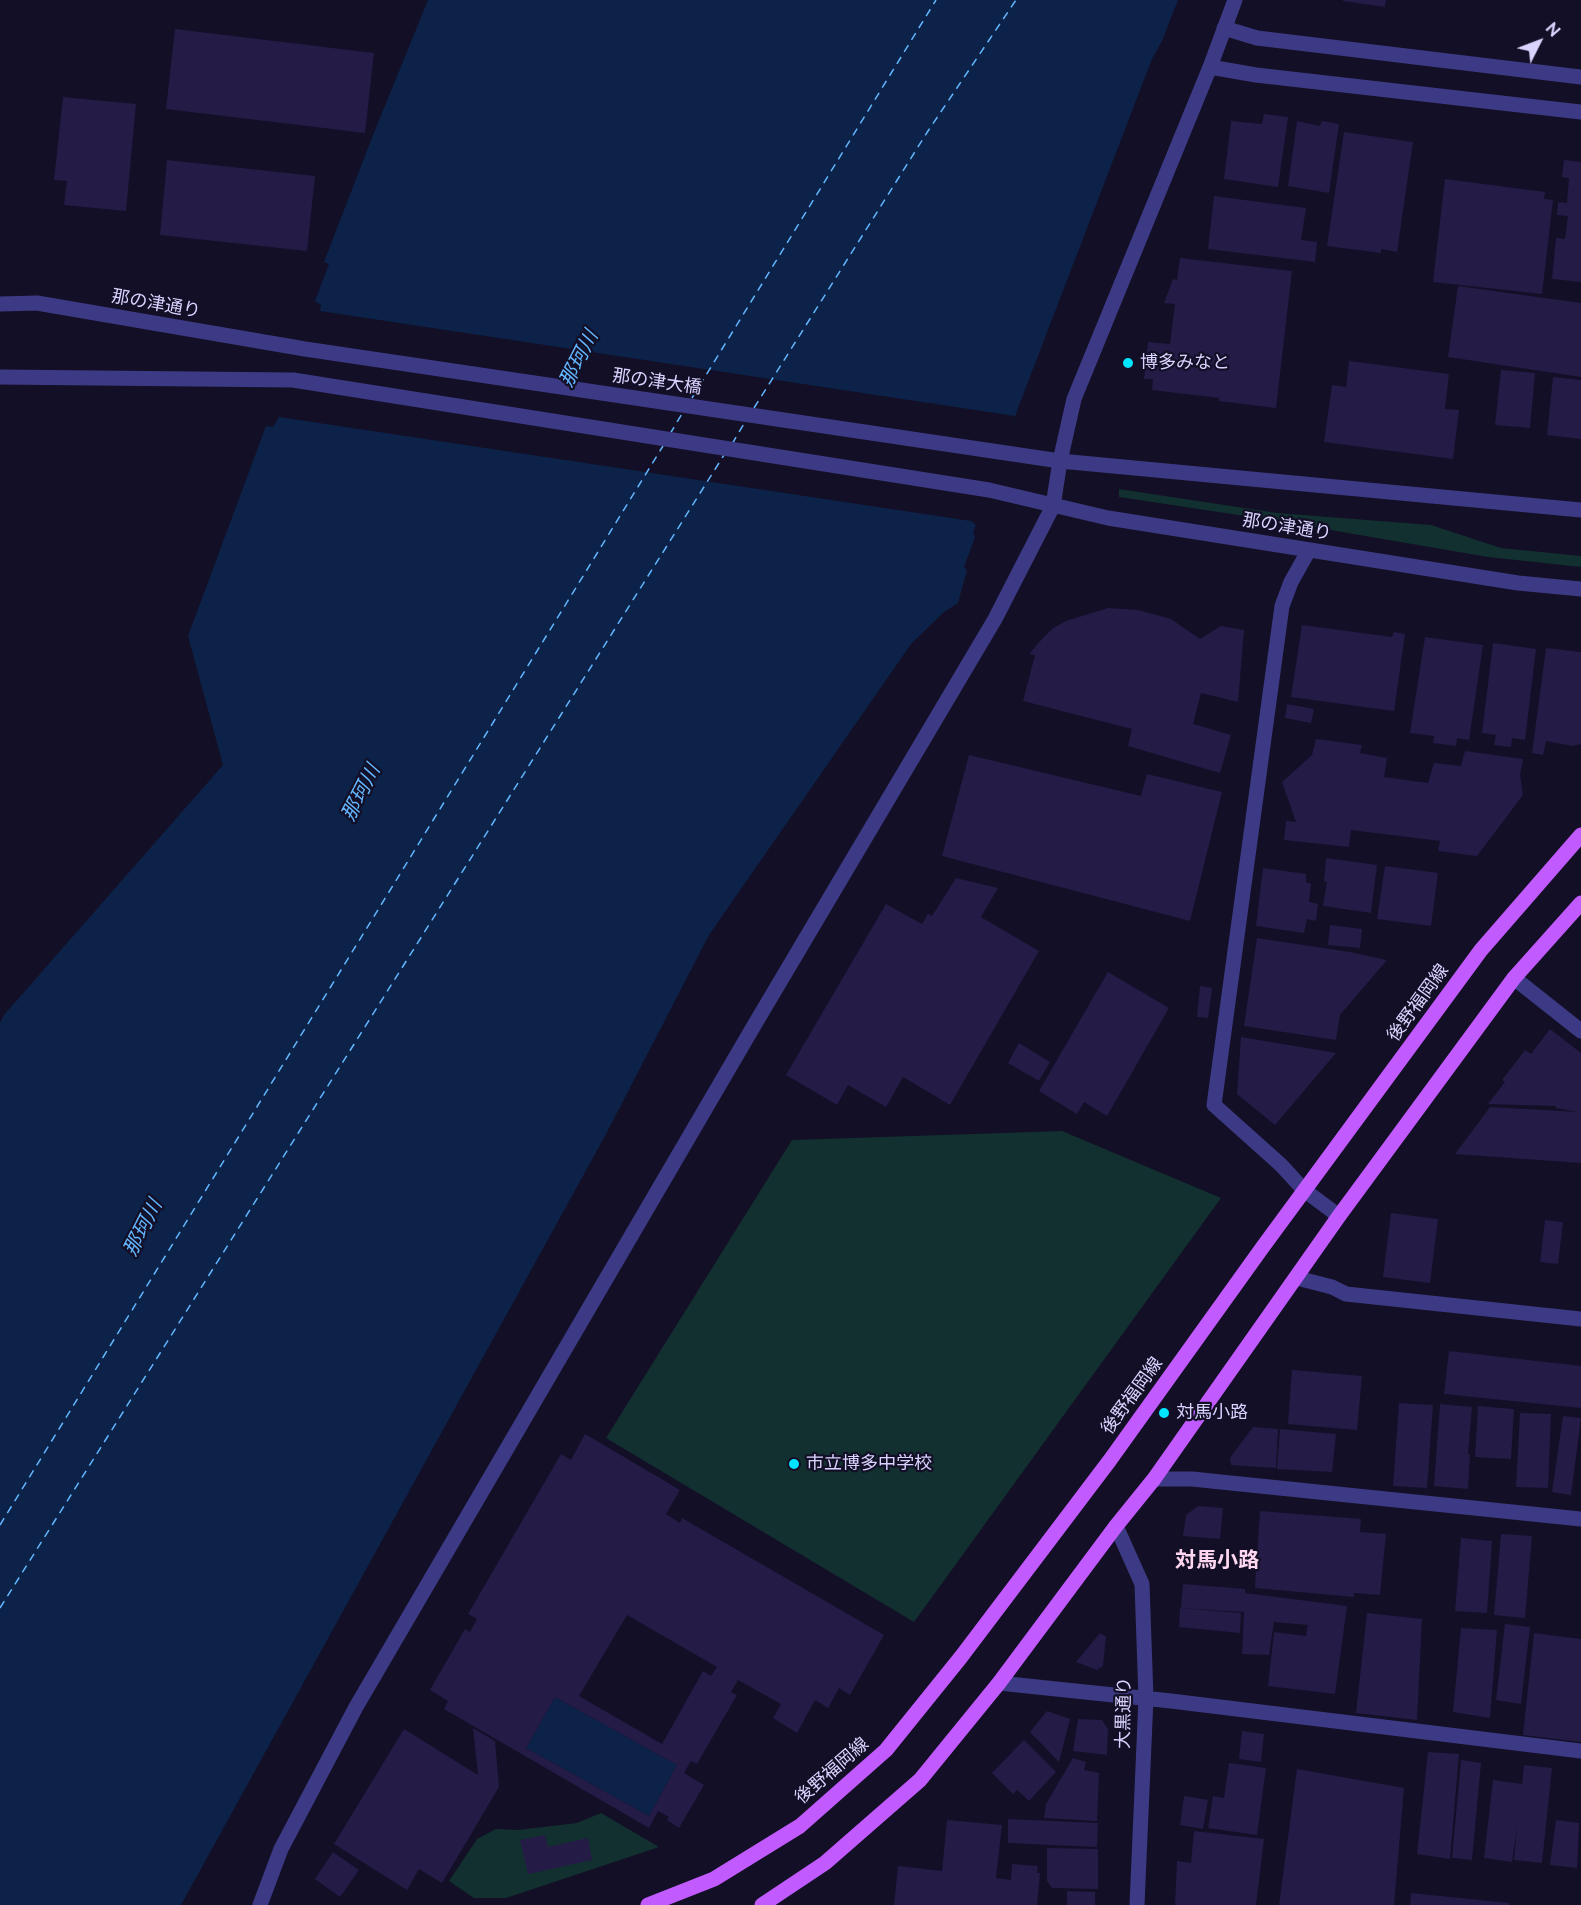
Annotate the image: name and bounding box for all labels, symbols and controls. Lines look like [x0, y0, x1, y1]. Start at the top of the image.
north arrow [1509, 12, 1569, 72]
text: N [1542, 19, 1564, 41]
street label: 那の津通り [110, 286, 202, 322]
water label: 那珂川 [555, 327, 603, 391]
place label: 博多みなと [1140, 352, 1230, 374]
marker: 博多みなと [1121, 356, 1135, 370]
street label: 那の津大橋 [611, 365, 703, 399]
street label: 那の津通り [1241, 509, 1333, 545]
water label: 那珂川 [337, 761, 385, 825]
street label: 後野福岡線 [1383, 960, 1453, 1046]
water label: 那珂川 [119, 1196, 167, 1260]
street label: 後野福岡線 [1097, 1353, 1167, 1439]
place label: 対馬小路 [1176, 1402, 1248, 1424]
marker: 対馬小路 [1157, 1406, 1171, 1420]
place label: 市立博多中学校 [806, 1453, 932, 1475]
marker: 市立博多中学校 [787, 1457, 801, 1471]
district label: 対馬小路 [1175, 1548, 1259, 1574]
street label: 大黒通り [1113, 1677, 1135, 1749]
street label: 後野福岡線 [791, 1733, 873, 1809]

